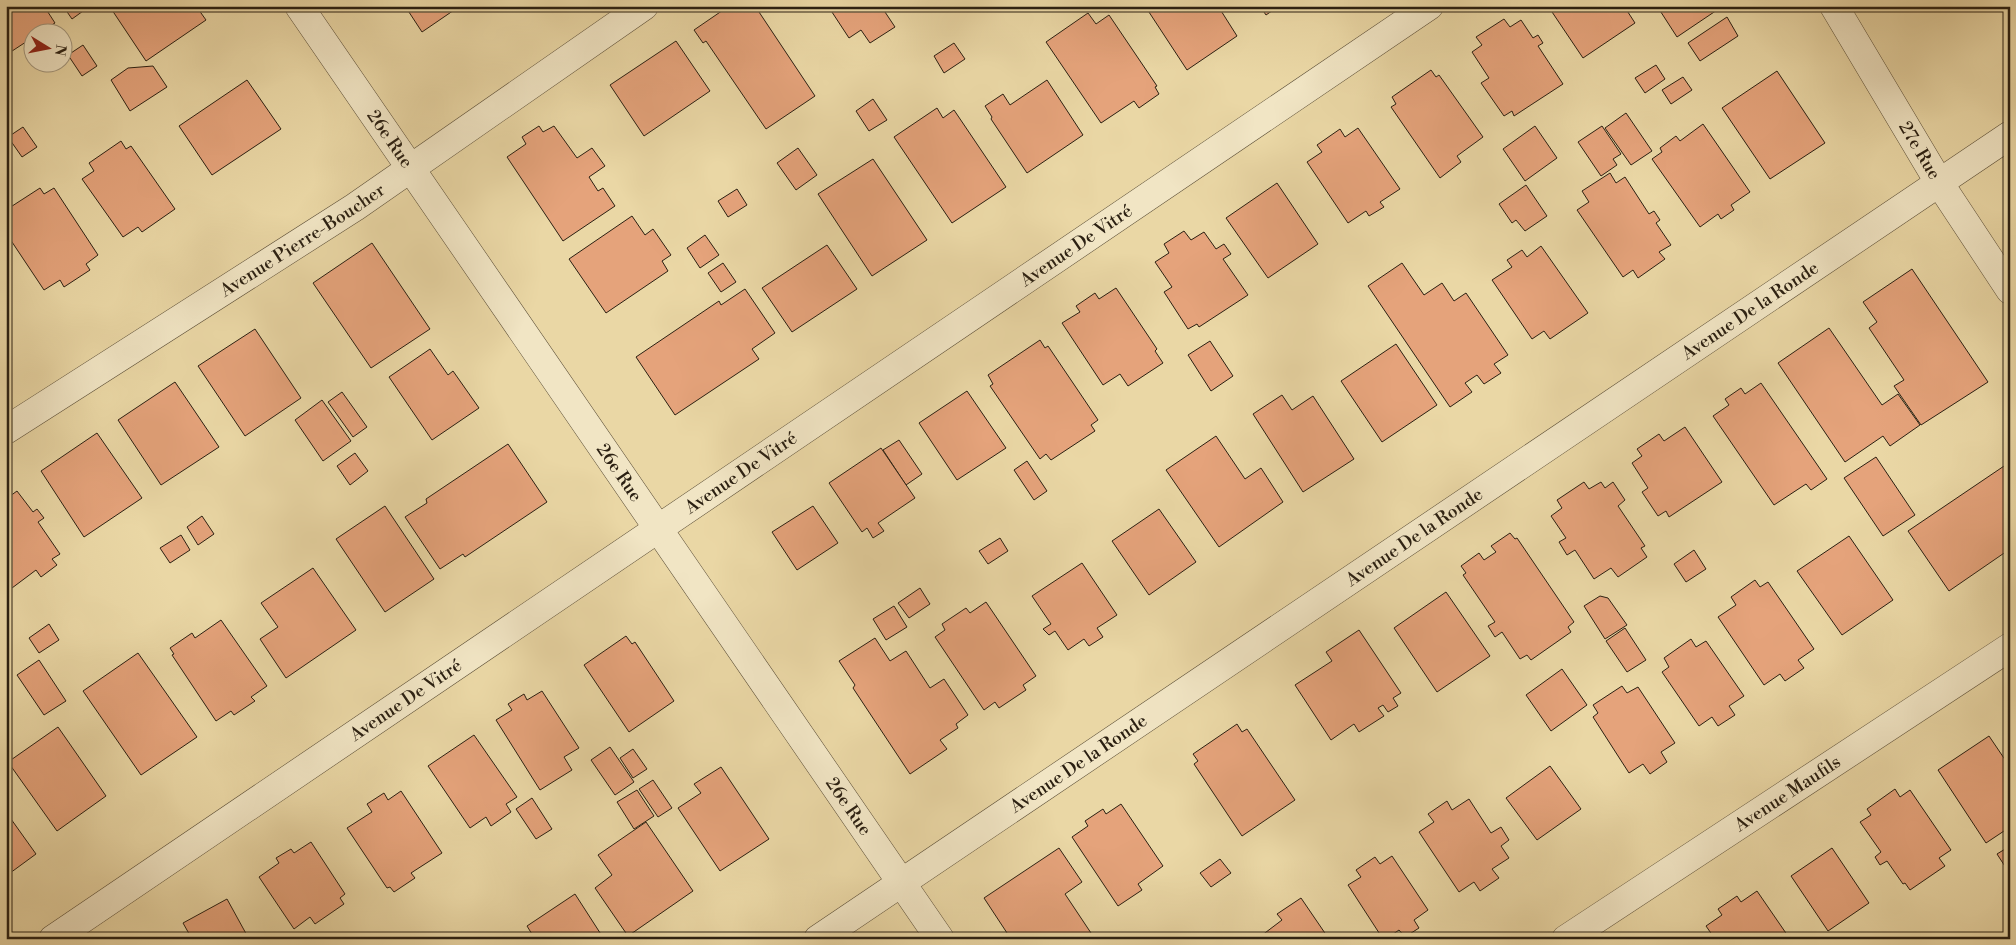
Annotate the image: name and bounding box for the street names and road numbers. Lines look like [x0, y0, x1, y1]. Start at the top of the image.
street label: 26e Rue [362, 105, 418, 173]
street label: 27e Rue [1893, 117, 1946, 184]
street label: Avenue Pierre-Boucher [215, 179, 390, 303]
street label: Avenue De Vitré [1015, 200, 1137, 292]
street label: Avenue De la Ronde [1676, 256, 1823, 366]
street label: Avenue De Vitré [680, 427, 802, 520]
street label: 26e Rue [591, 439, 647, 506]
street label: Avenue De la Ronde [1341, 483, 1487, 592]
street label: Avenue De Vitré [345, 654, 466, 747]
street label: Avenue De la Ronde [1005, 709, 1152, 819]
street label: Avenue Maufils [1729, 750, 1845, 838]
street label: 26e Rue [820, 773, 877, 840]

